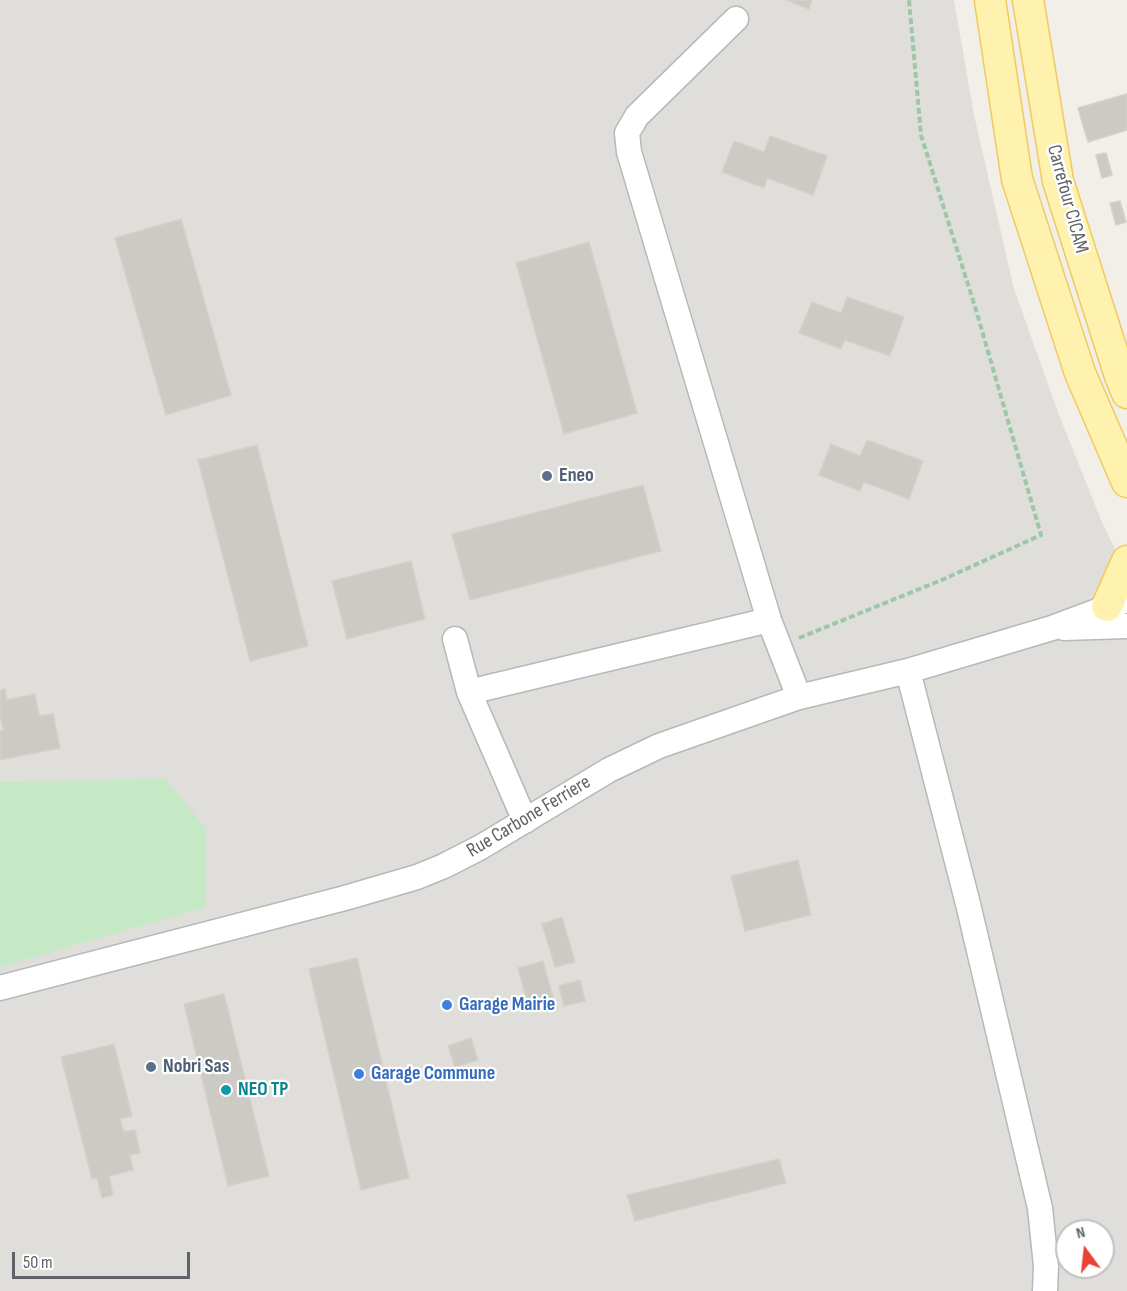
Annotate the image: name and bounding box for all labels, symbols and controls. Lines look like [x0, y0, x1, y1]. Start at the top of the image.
street label: Carrefour CICAM [1041, 142, 1093, 256]
place label: Eneo [559, 464, 594, 488]
marker: Eneo [540, 469, 554, 483]
street label: Rue Carbone Ferriere [463, 771, 595, 863]
place label: Garage Mairie [459, 993, 555, 1017]
marker: Garage Mairie [440, 998, 454, 1012]
place label: Nobri Sas [163, 1055, 229, 1079]
marker: Nobri Sas [144, 1060, 158, 1074]
place label: Garage Commune [371, 1062, 495, 1086]
marker: Garage Commune [352, 1067, 366, 1081]
place label: NEO TP [238, 1078, 288, 1102]
marker: NEO TP [219, 1083, 233, 1097]
north arrow [1055, 1219, 1115, 1279]
text: N [1074, 1223, 1087, 1243]
scale bar [15, 1240, 194, 1278]
text: 50 m [23, 1252, 53, 1273]

